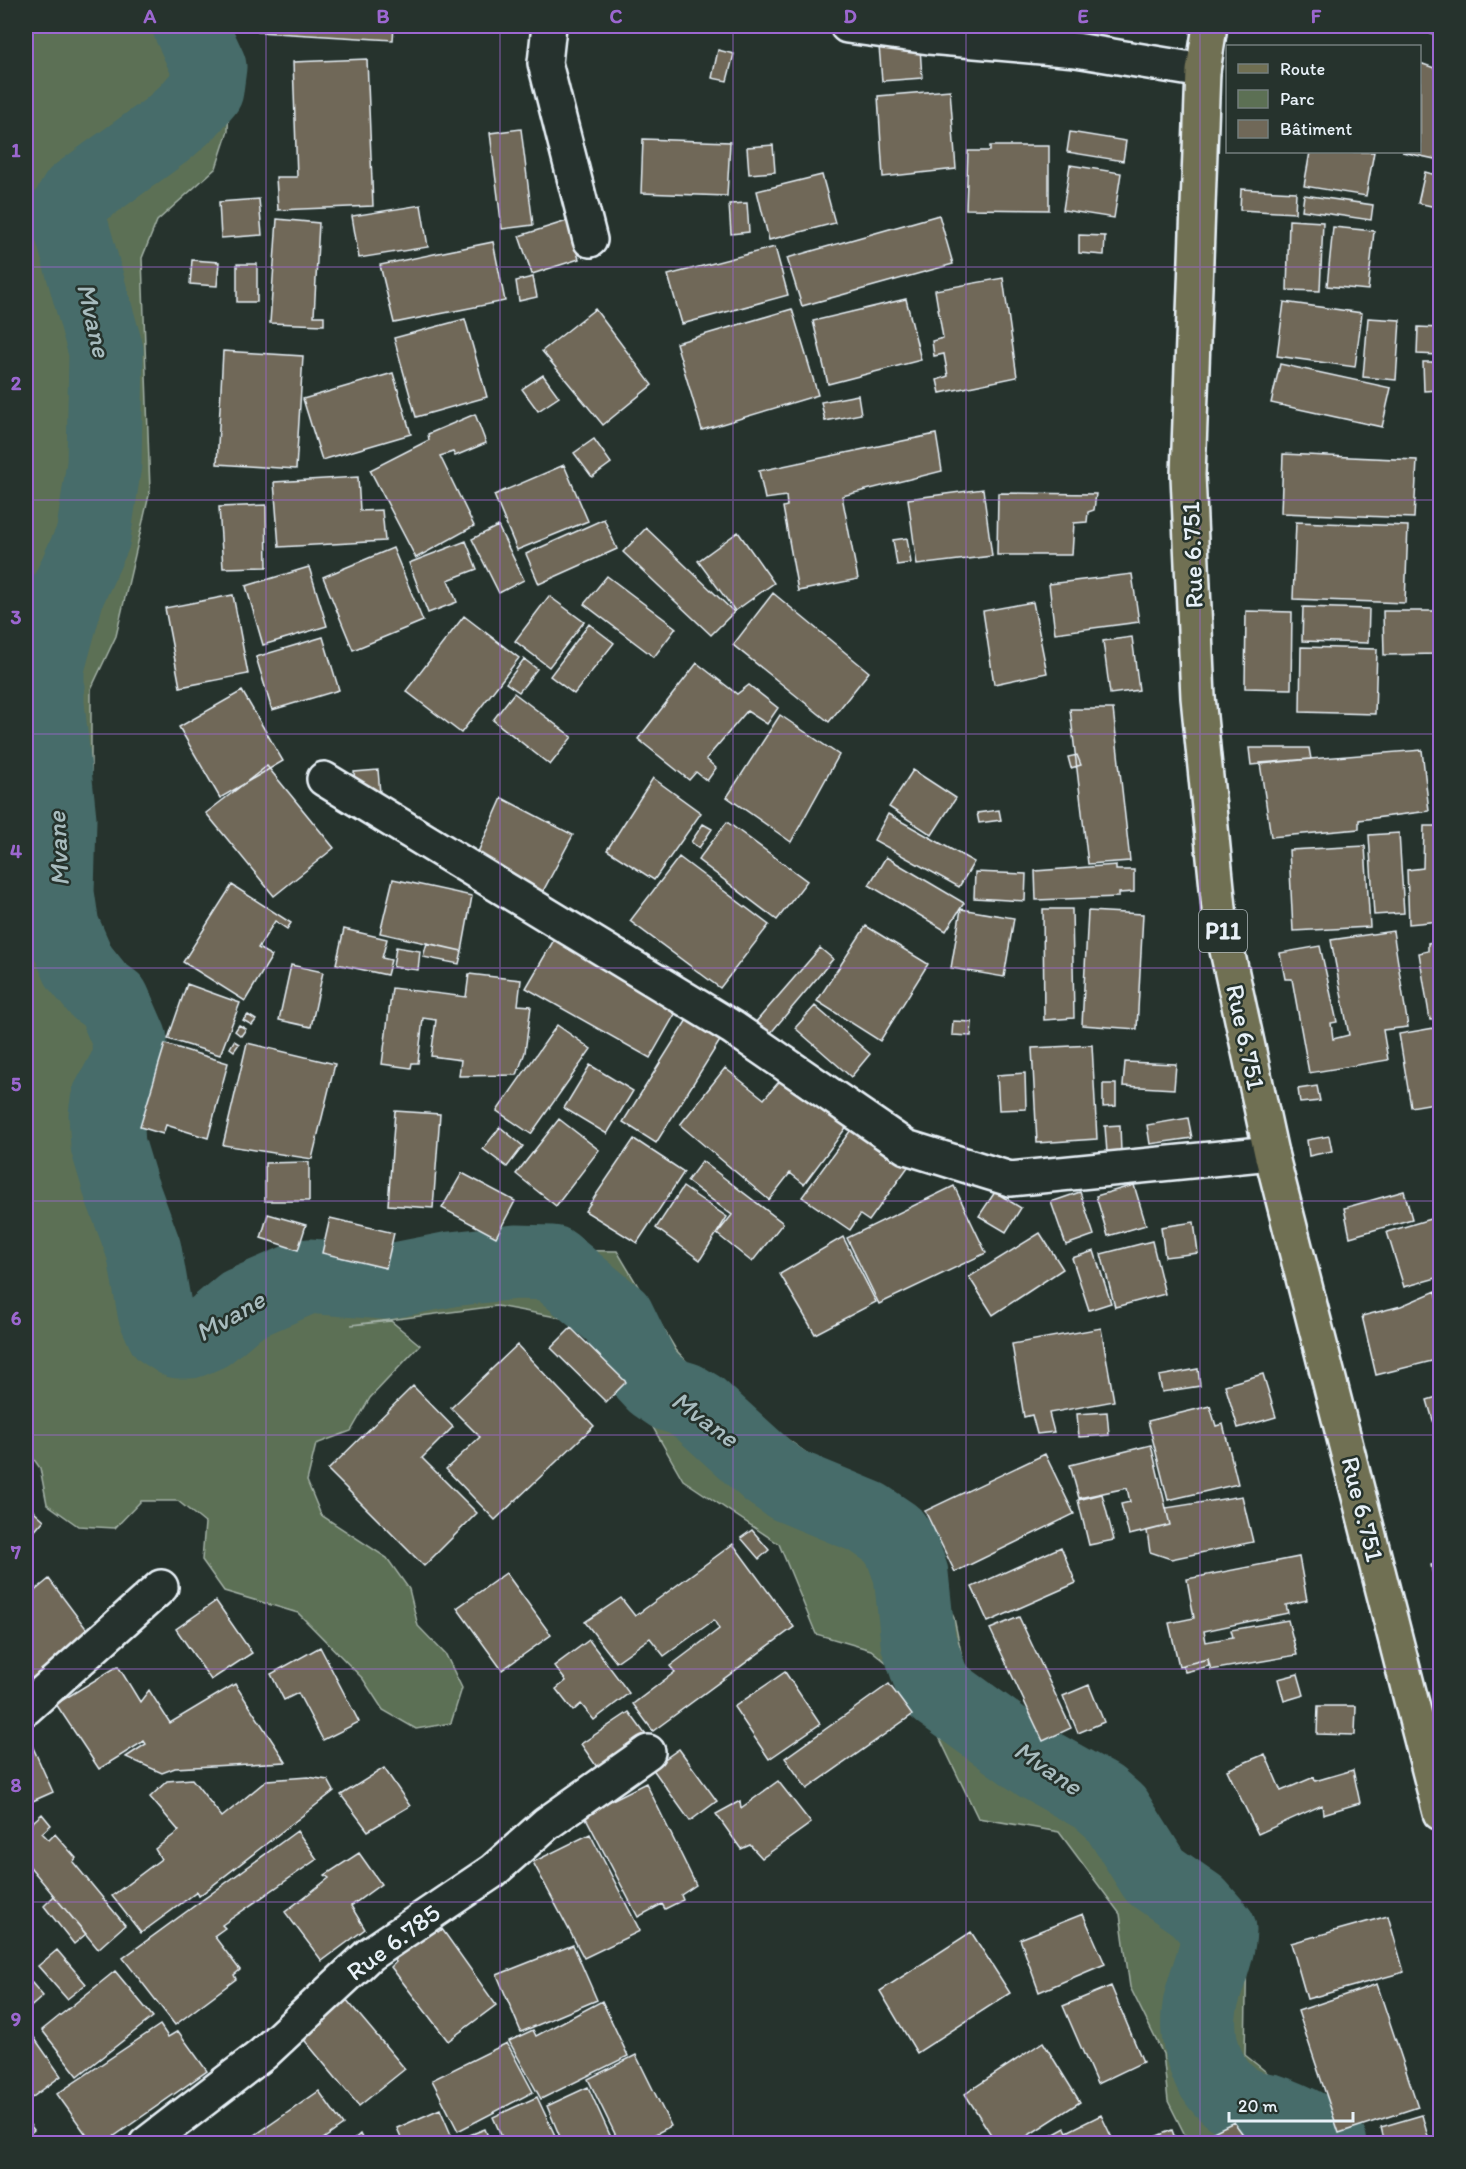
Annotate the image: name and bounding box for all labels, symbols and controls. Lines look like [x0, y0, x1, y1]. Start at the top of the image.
text: A [143, 4, 157, 28]
text: B [377, 4, 390, 28]
text: C [610, 4, 623, 28]
text: D [843, 4, 857, 28]
text: E [1077, 4, 1089, 28]
text: F [1311, 4, 1322, 28]
legend [1226, 45, 1421, 153]
text: Route [1280, 58, 1325, 80]
text: Parc [1280, 88, 1314, 110]
text: Bâtiment [1280, 118, 1353, 140]
text: 1 [11, 138, 21, 162]
water label: Mvane [70, 280, 119, 361]
text: 2 [11, 371, 22, 395]
street label: Rue 6.751 [1174, 501, 1210, 609]
text: 3 [11, 605, 22, 629]
water label: Mvane [39, 810, 76, 887]
text: 4 [10, 839, 22, 863]
road number: P11 [1199, 910, 1247, 952]
street label: Rue 6.751 [1219, 981, 1273, 1093]
text: 5 [11, 1072, 22, 1096]
water label: Mvane [189, 1282, 271, 1349]
text: 6 [11, 1306, 22, 1330]
water label: Mvane [665, 1383, 746, 1455]
street label: Rue 6.751 [1335, 1453, 1391, 1565]
text: 7 [10, 1540, 21, 1564]
water label: Mvane [1008, 1733, 1090, 1803]
text: 8 [11, 1773, 22, 1797]
street label: Rue 6.785 [340, 1896, 446, 1988]
text: 9 [11, 2007, 21, 2031]
scale bar [1229, 2085, 1354, 2123]
text: 20 m [1238, 2095, 1278, 2117]

